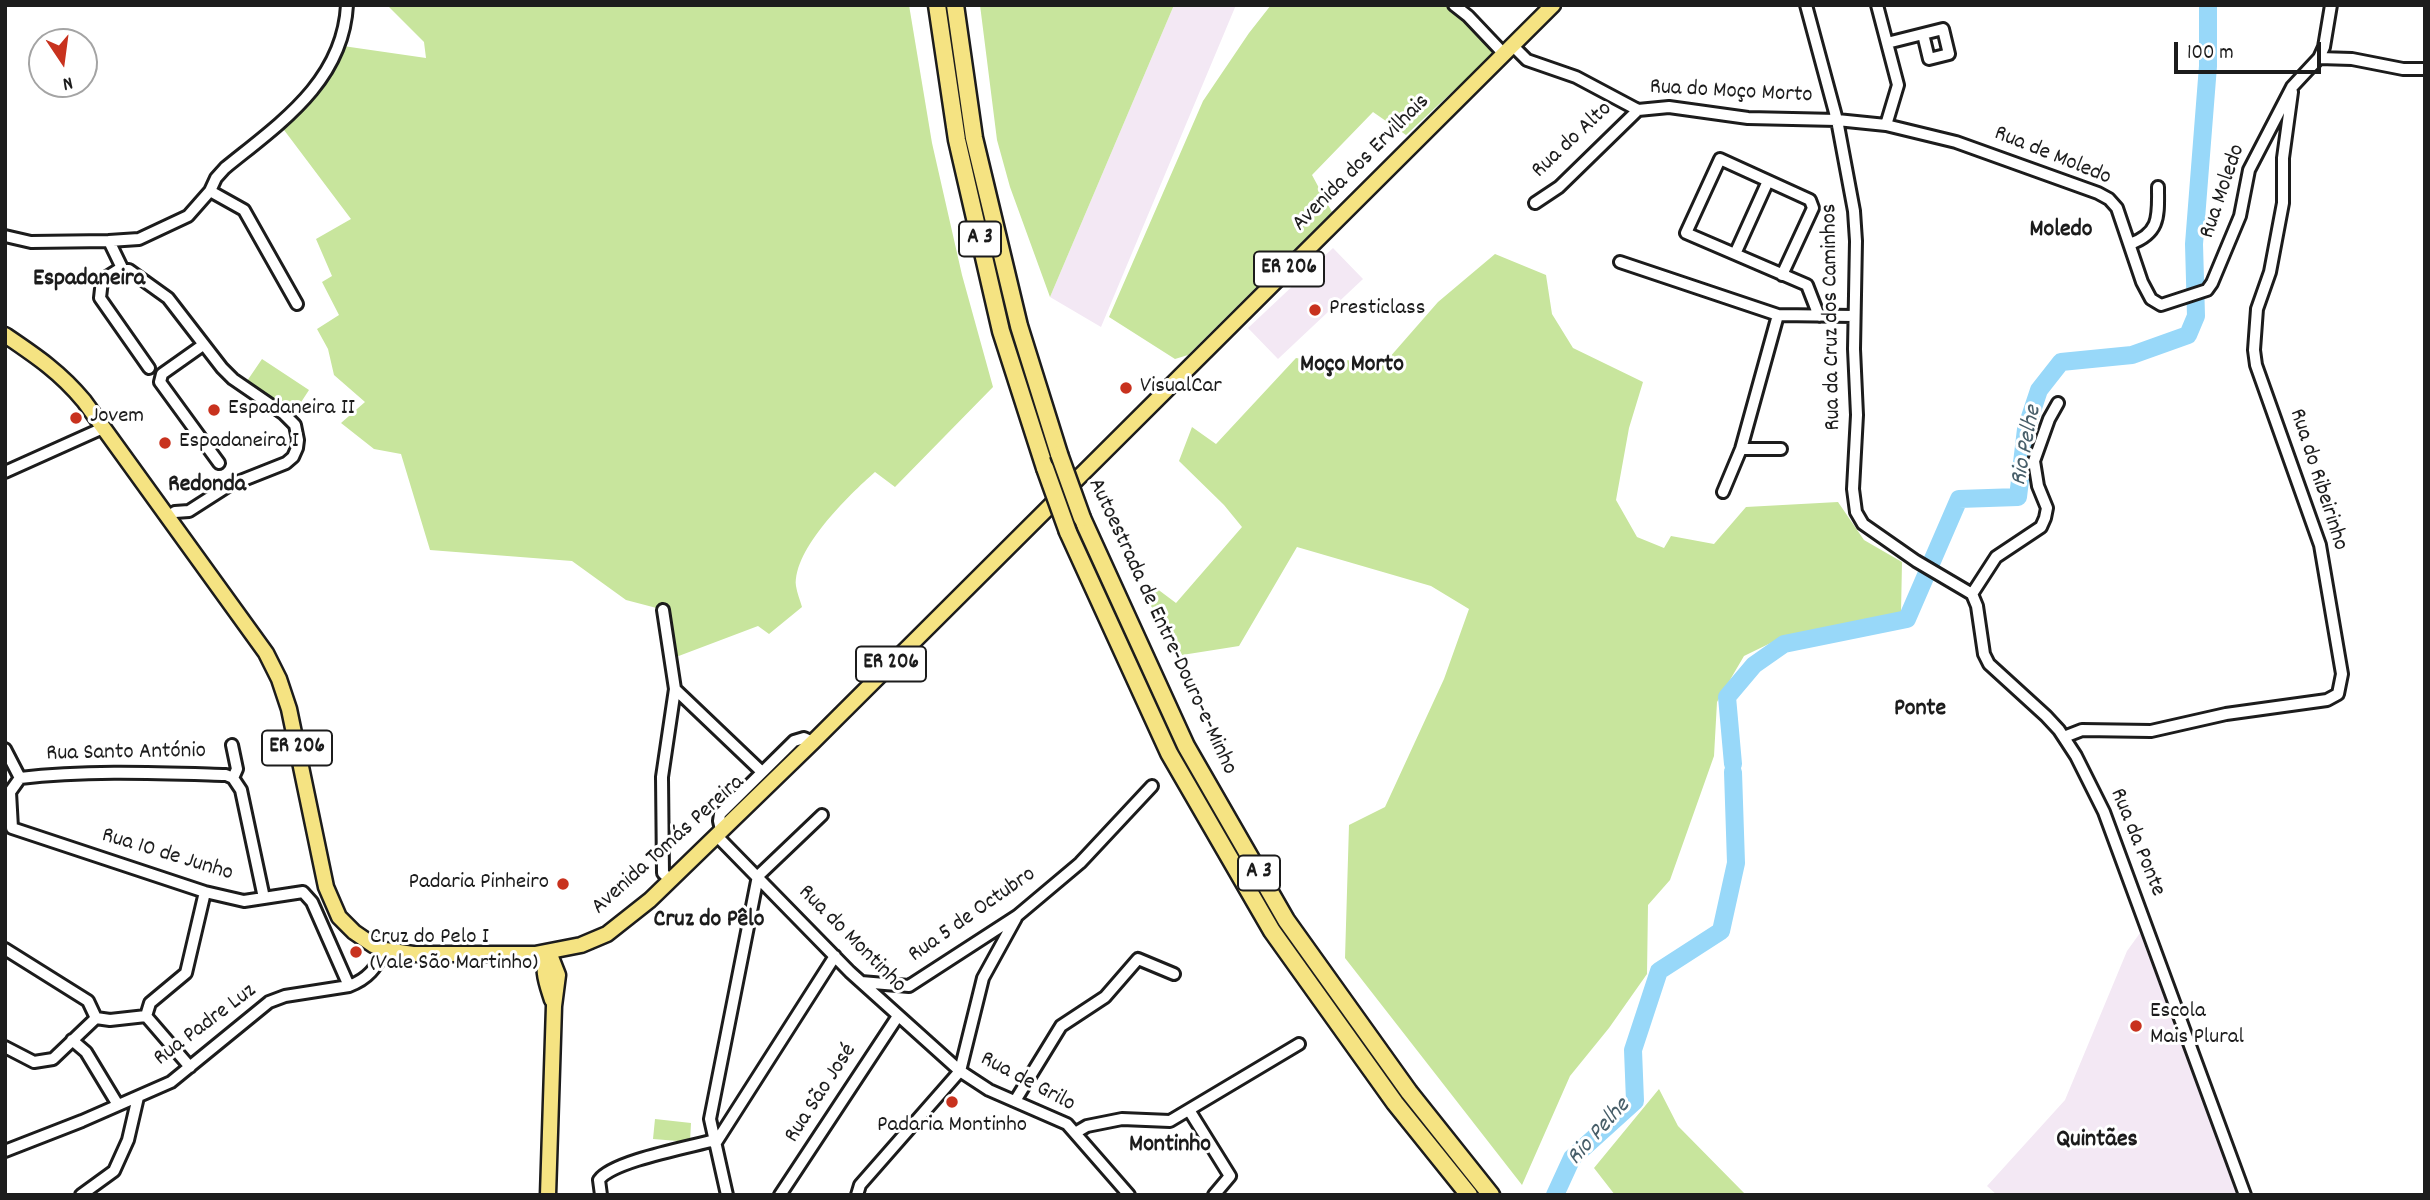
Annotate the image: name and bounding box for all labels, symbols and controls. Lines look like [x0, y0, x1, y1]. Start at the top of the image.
north arrow [28, 28, 98, 98]
scale bar [2178, 28, 2325, 72]
text: 100 m [2187, 39, 2234, 69]
text: N [60, 68, 75, 96]
street label: Rua do Moço Morto [1649, 75, 1813, 111]
street label: Avenida dos Ervilhais [1287, 89, 1437, 239]
street label: Rua do Alto [1527, 97, 1619, 185]
street label: Rua de Moledo [1989, 121, 2115, 193]
street label: Rua Moledo [2195, 141, 2253, 243]
street label: Rua da Cruz dos Caminhos [1817, 203, 1849, 431]
district label: Moledo [2030, 218, 2092, 246]
road number: A 3 [959, 222, 1001, 256]
road number: ER 206 [1254, 252, 1324, 286]
district label: Espadaneira [33, 267, 145, 295]
place label: Presticlass [1329, 296, 1425, 324]
marker: Presticlass [1307, 302, 1323, 318]
district label: Moço Morto [1300, 353, 1404, 381]
place label: VisualCar [1140, 374, 1222, 402]
marker: VisualCar [1118, 380, 1134, 396]
place label: Espadaneira II [228, 396, 355, 424]
marker: Espadaneira II [206, 402, 222, 418]
place label: Jovem [90, 404, 144, 432]
water label: Rio Pelhe [2006, 404, 2050, 488]
street label: Rua do Ribeirinho [2281, 406, 2353, 554]
marker: Jovem [68, 410, 84, 426]
place label: Espadaneira I [179, 429, 299, 457]
marker: Espadaneira I [157, 435, 173, 451]
district label: Redonda [168, 473, 246, 501]
street label: Autoestrada de Entre-Douro-e-Minho [1080, 475, 1242, 779]
road number: ER 206 [856, 646, 926, 682]
district label: Ponte [1894, 697, 1946, 725]
road number: ER 206 [262, 730, 332, 766]
street label: Rua Santo António [46, 739, 206, 769]
street label: Avenida Tomás Pereira [587, 770, 751, 922]
street label: Rua da Ponte [2102, 785, 2170, 901]
street label: Rua 10 de Junho [98, 823, 236, 889]
road number: A 3 [1238, 856, 1280, 890]
street label: Rua 5 de Octubro [904, 862, 1042, 970]
place label: Padaria Pinheiro [408, 870, 549, 898]
marker: Padaria Pinheiro [555, 876, 571, 892]
street label: Rua do Montinho [791, 880, 911, 1000]
district label: Cruz do Pêlo [654, 908, 764, 936]
place label: Cruz do Pelo I (Vale São Martinho) [370, 925, 538, 979]
marker: Cruz do Pelo I (Vale São Martinho) [348, 944, 364, 960]
street label: Rua Padre Luz [149, 979, 263, 1073]
place label: Escola Mais Plural [2150, 999, 2244, 1053]
marker: Escola Mais Plural [2128, 1018, 2144, 1034]
street label: Rua São José [780, 1039, 864, 1149]
street label: Rua de Grilo [975, 1047, 1079, 1119]
water label: Rio Pelhe [1562, 1093, 1638, 1173]
marker: Padaria Montinho [944, 1094, 960, 1110]
place label: Padaria Montinho [877, 1113, 1027, 1141]
district label: Quintães [2056, 1128, 2138, 1156]
district label: Montinho [1129, 1133, 1211, 1161]

